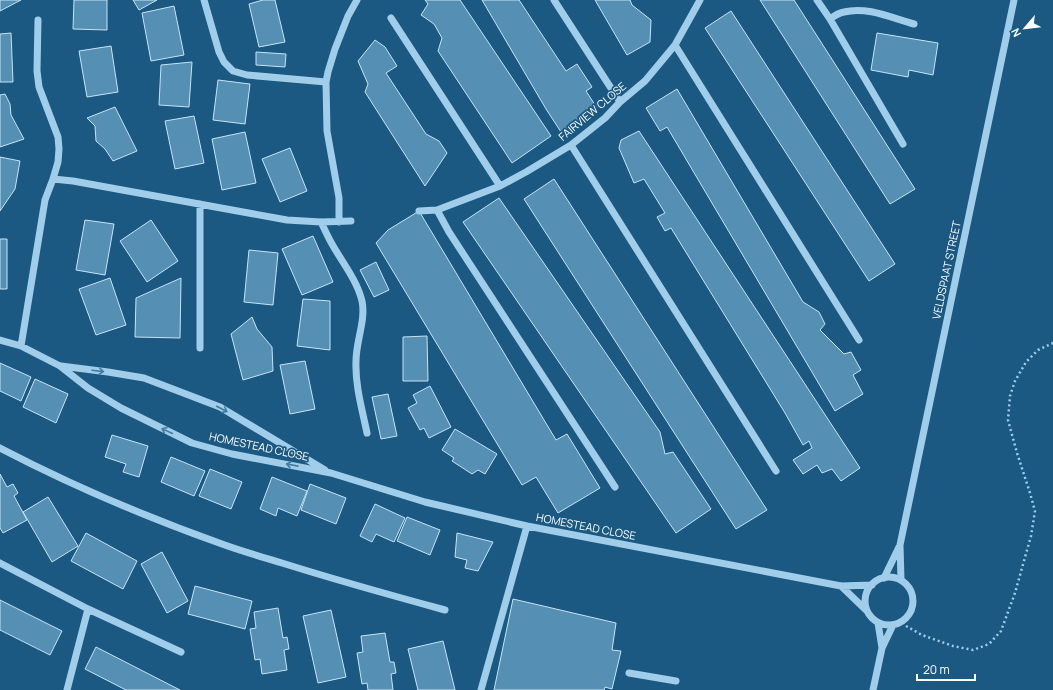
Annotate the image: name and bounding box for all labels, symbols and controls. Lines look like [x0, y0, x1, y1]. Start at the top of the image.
north arrow [1005, 8, 1045, 48]
text: N [1007, 26, 1024, 40]
street label: FAIRVIEW CLOSE [555, 78, 629, 144]
street label: VELDSPAAT STREET [928, 219, 964, 321]
one-way arrow [91, 367, 104, 375]
one-way arrow [216, 405, 228, 413]
one-way arrow [162, 427, 174, 434]
street label: HOMESTEAD CLOSE [208, 428, 310, 464]
one-way arrow [286, 461, 299, 469]
street label: HOMESTEAD CLOSE [535, 509, 637, 543]
scale bar [917, 656, 975, 682]
text: 20 m [923, 661, 950, 678]

